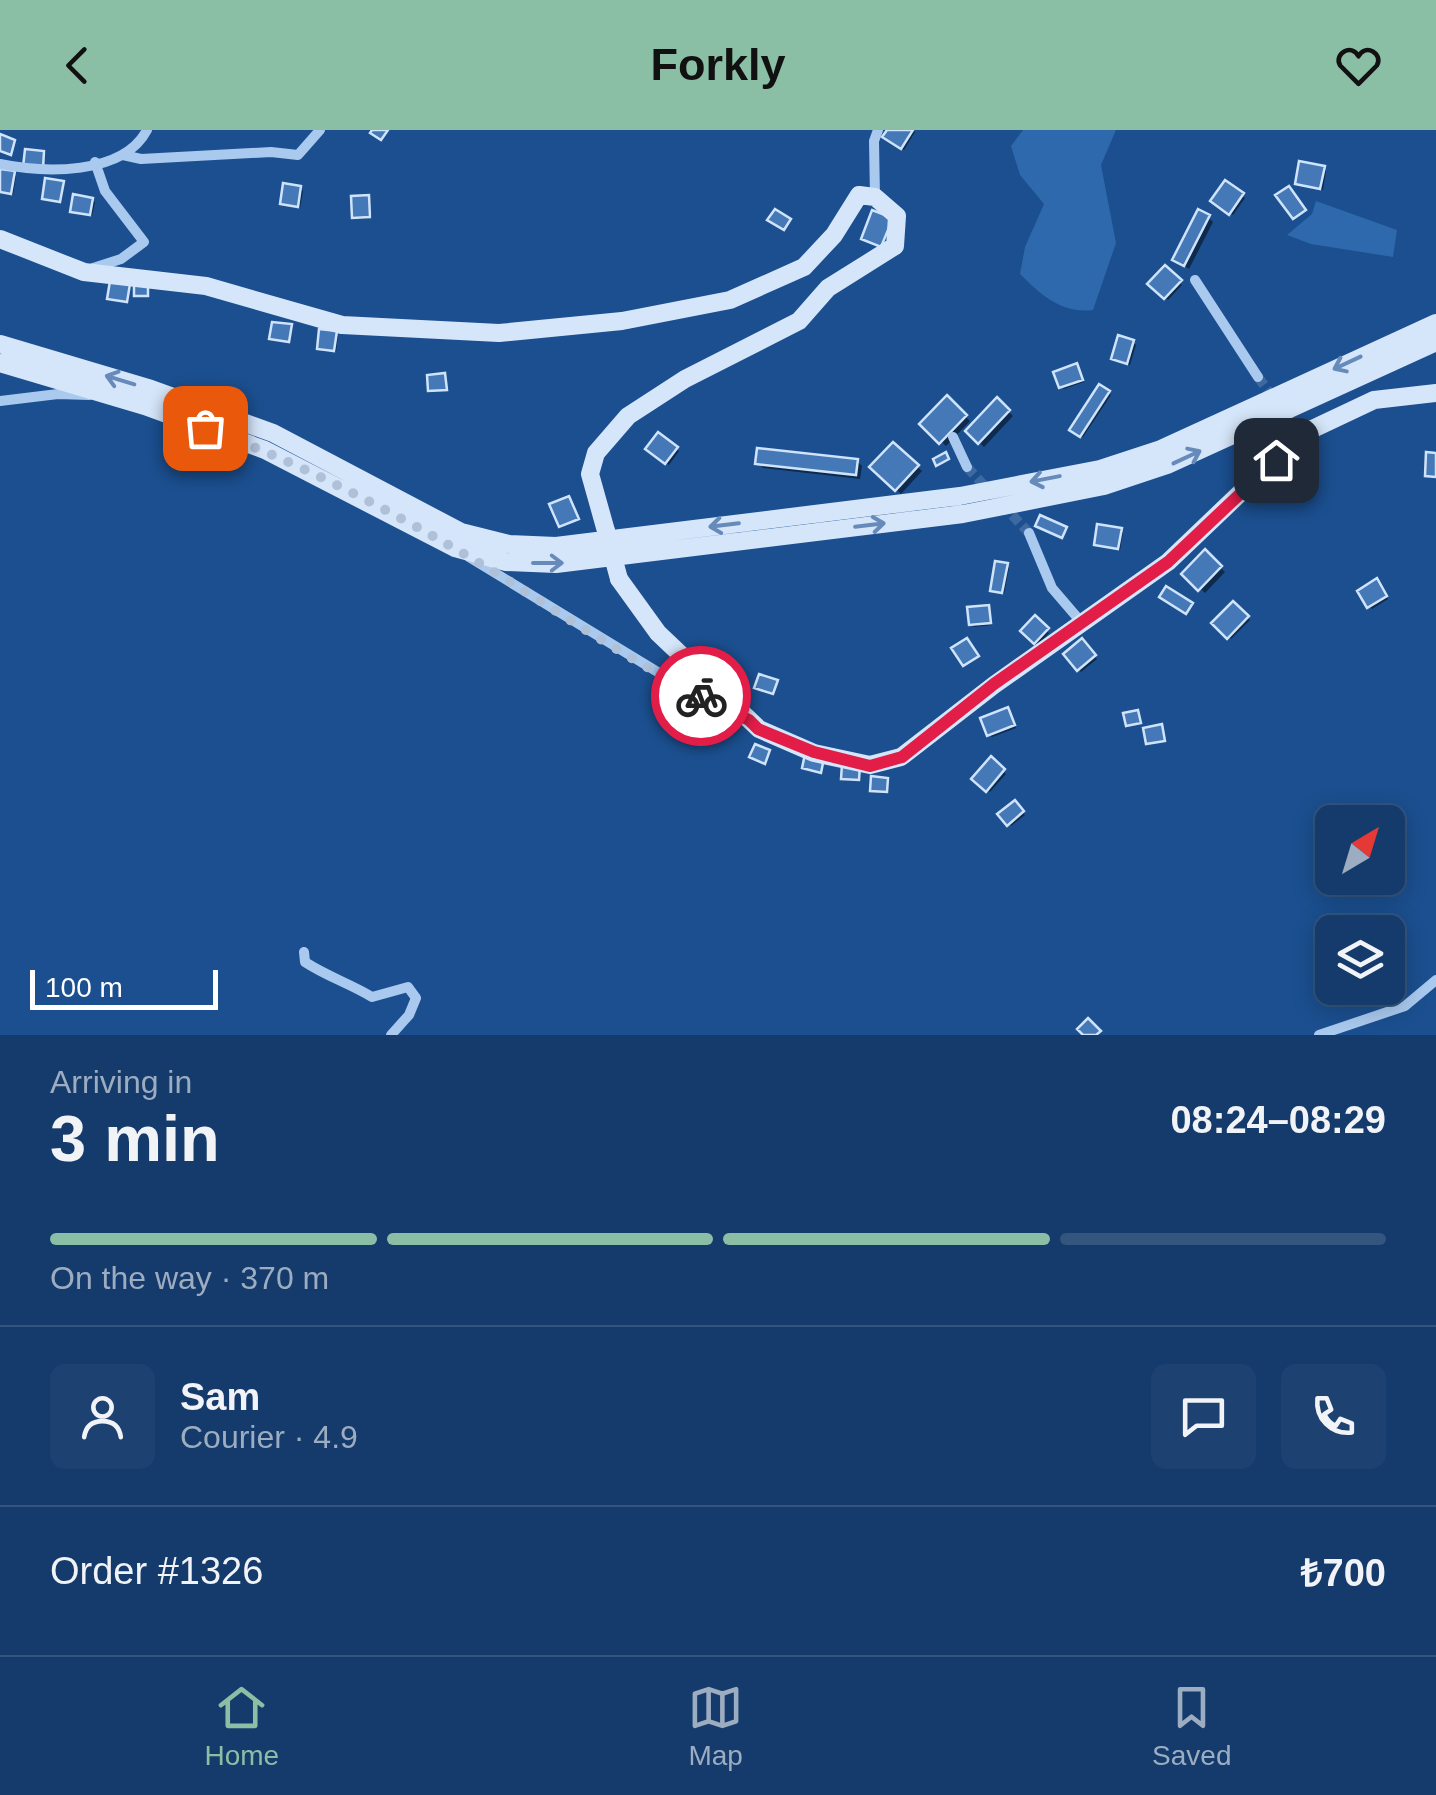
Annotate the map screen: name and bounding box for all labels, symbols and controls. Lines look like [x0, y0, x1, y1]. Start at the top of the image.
icon: back [50, 38, 105, 93]
icon: heart [1331, 38, 1386, 93]
text: Forkly [650, 39, 786, 90]
one-way arrow [1333, 355, 1363, 374]
one-way arrow [105, 370, 136, 388]
pin [163, 386, 248, 471]
icon: bag [178, 401, 233, 456]
pin [1234, 418, 1319, 503]
icon: home [1249, 433, 1304, 488]
one-way arrow [1171, 446, 1201, 465]
one-way arrow [1030, 471, 1062, 490]
one-way arrow [854, 515, 886, 534]
one-way arrow [708, 516, 740, 535]
one-way arrow [530, 554, 563, 572]
courier [651, 646, 751, 746]
icon: bike [674, 669, 729, 724]
north arrow [1315, 805, 1405, 895]
map controls [1315, 805, 1405, 1005]
button: layers [1315, 915, 1405, 1005]
scale bar [30, 965, 218, 1010]
text: 100 m [45, 972, 123, 1003]
text: Arriving in [50, 1064, 192, 1100]
text: 08:24–08:29 [1170, 1099, 1386, 1141]
text: 3 min [50, 1102, 220, 1175]
text: On the way · 370 m [50, 1260, 329, 1296]
button: person [50, 1364, 155, 1469]
button: chat [1151, 1364, 1256, 1469]
button: phone [1281, 1364, 1386, 1469]
text: Sam [180, 1376, 260, 1418]
text: Courier · 4.9 [180, 1419, 358, 1455]
text: Order #1326 [50, 1550, 263, 1592]
text: ₺700 [1301, 1552, 1386, 1594]
tab: Home [204, 1680, 279, 1772]
tab: Map [688, 1680, 743, 1772]
tab: Saved [1152, 1680, 1231, 1772]

